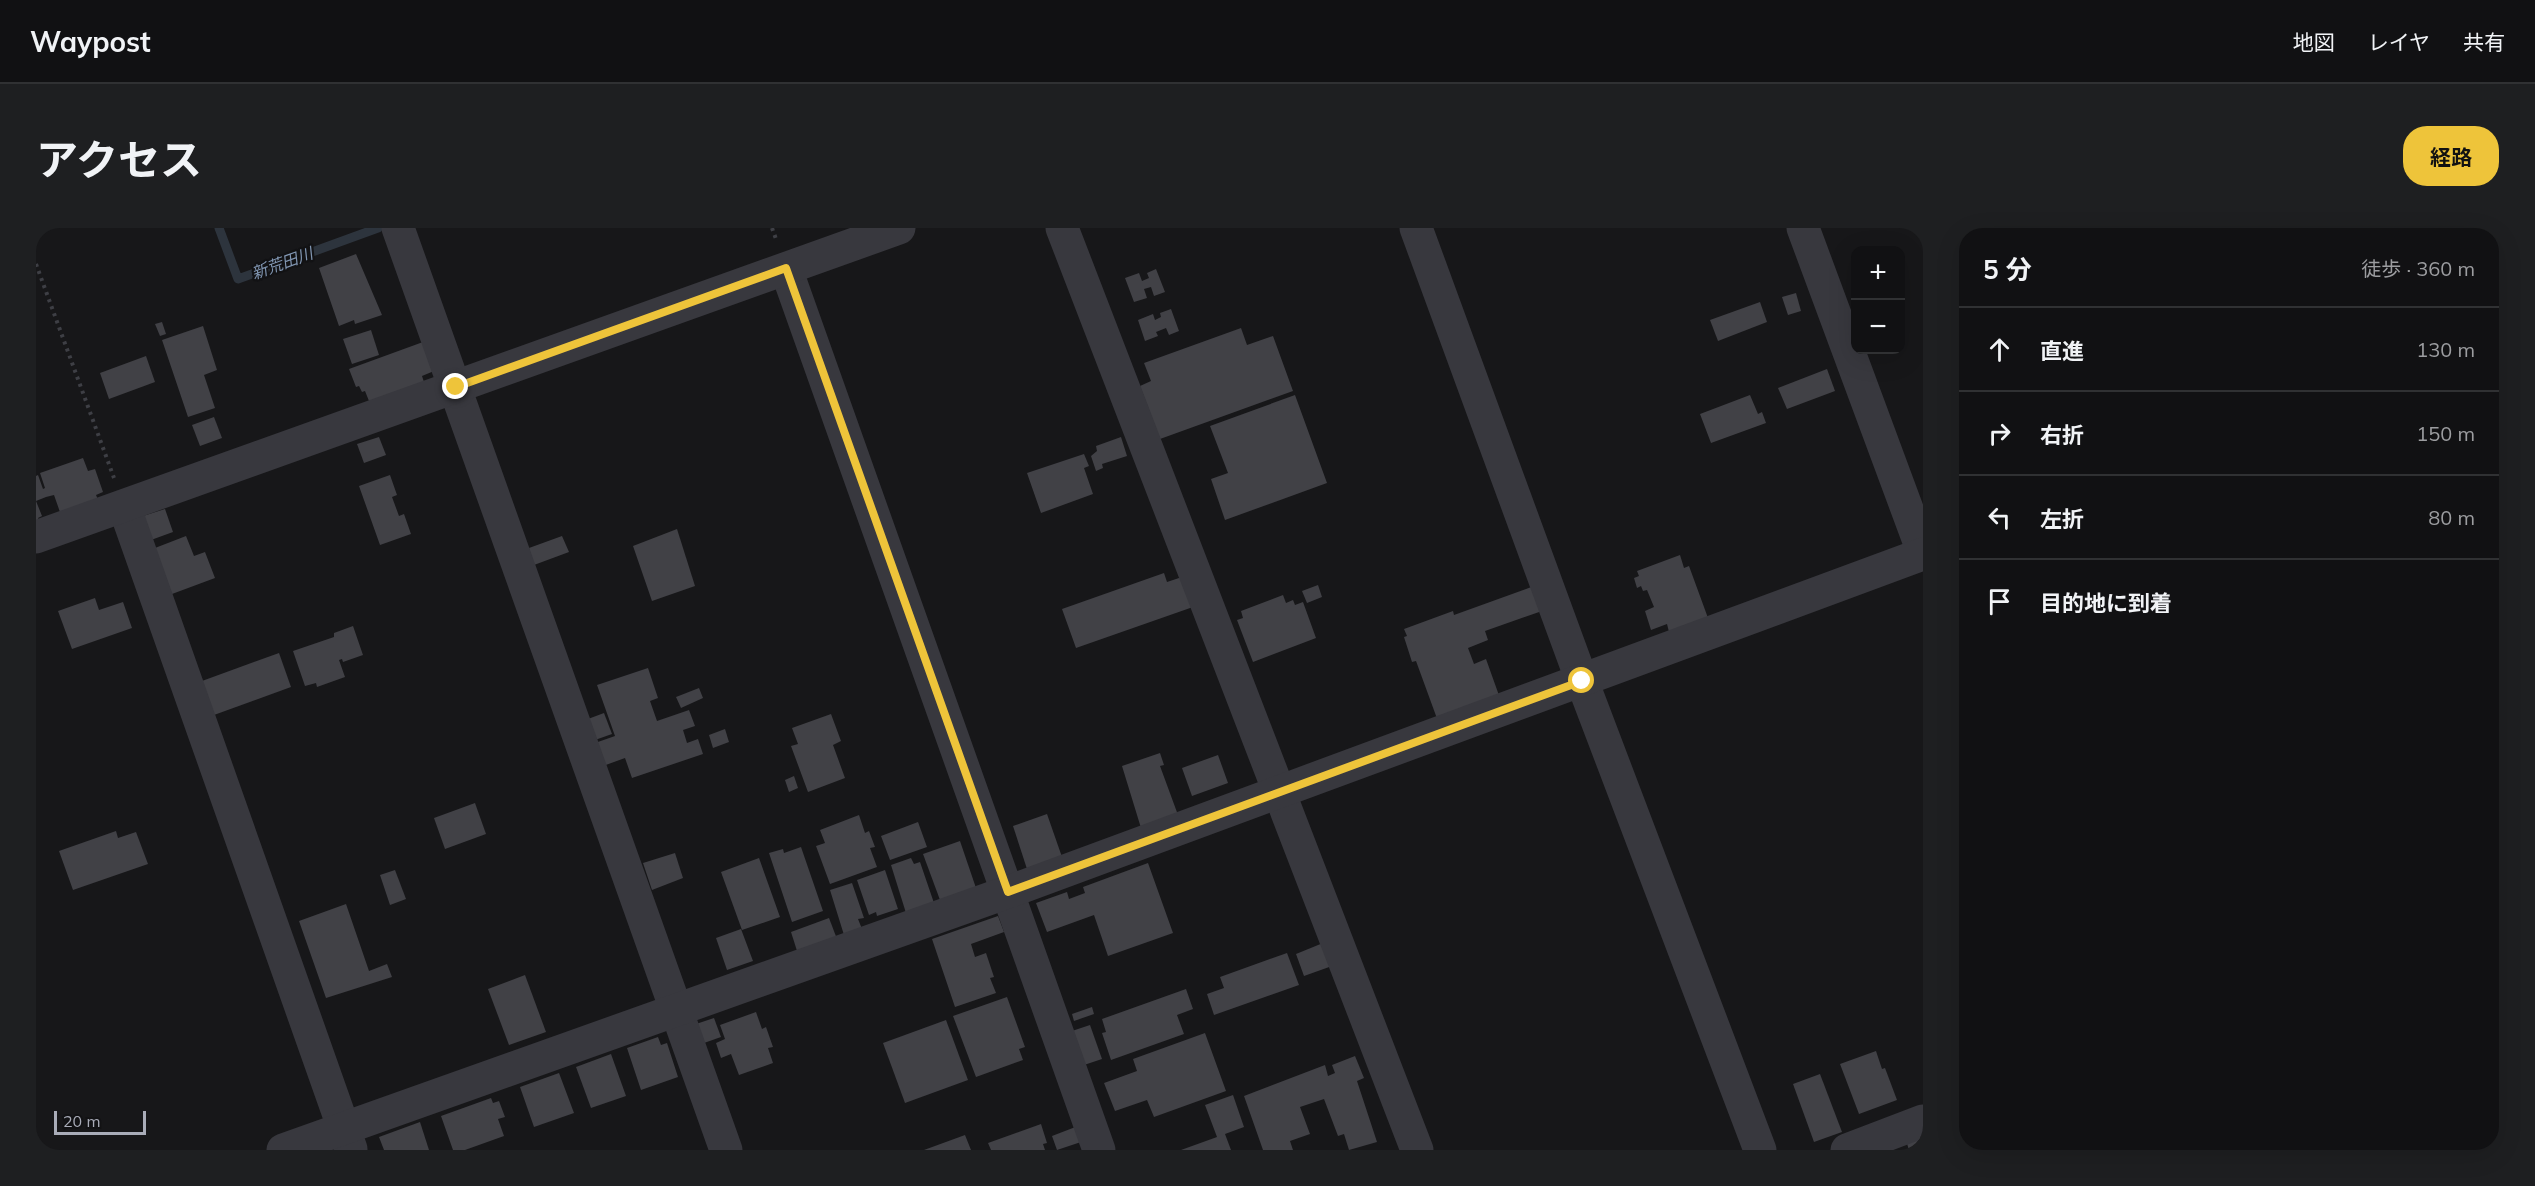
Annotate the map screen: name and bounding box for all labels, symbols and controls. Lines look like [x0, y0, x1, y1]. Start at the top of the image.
text: Waypost [30, 24, 151, 59]
text: 地図 [2293, 29, 2335, 55]
text: レイヤ [2368, 29, 2430, 55]
text: 共有 [2463, 29, 2505, 55]
button: 経路 [2403, 126, 2499, 186]
text: アクセス [36, 133, 202, 186]
water label: 新荒田川 [249, 242, 317, 283]
map controls [1851, 246, 1905, 354]
button: + [1851, 246, 1905, 300]
text: 5 分 [1983, 253, 2032, 286]
text: 徒歩 · 360 m [2361, 256, 2475, 281]
button: − [1851, 300, 1905, 354]
icon: ahead [1983, 333, 2016, 366]
text: 直進 [2040, 337, 2084, 365]
text: 130 m [2416, 337, 2475, 362]
route end [442, 373, 468, 399]
icon: right [1983, 417, 2016, 450]
text: 右折 [2040, 421, 2084, 449]
text: 150 m [2416, 421, 2475, 446]
icon: left [1983, 501, 2016, 534]
text: 左折 [2040, 505, 2084, 533]
text: 80 m [2428, 505, 2475, 530]
icon: arrive [1983, 585, 2016, 618]
text: 目的地に到着 [2040, 589, 2172, 617]
route start [1568, 667, 1594, 693]
scale bar [54, 1108, 146, 1136]
text: 20 m [63, 1111, 100, 1131]

